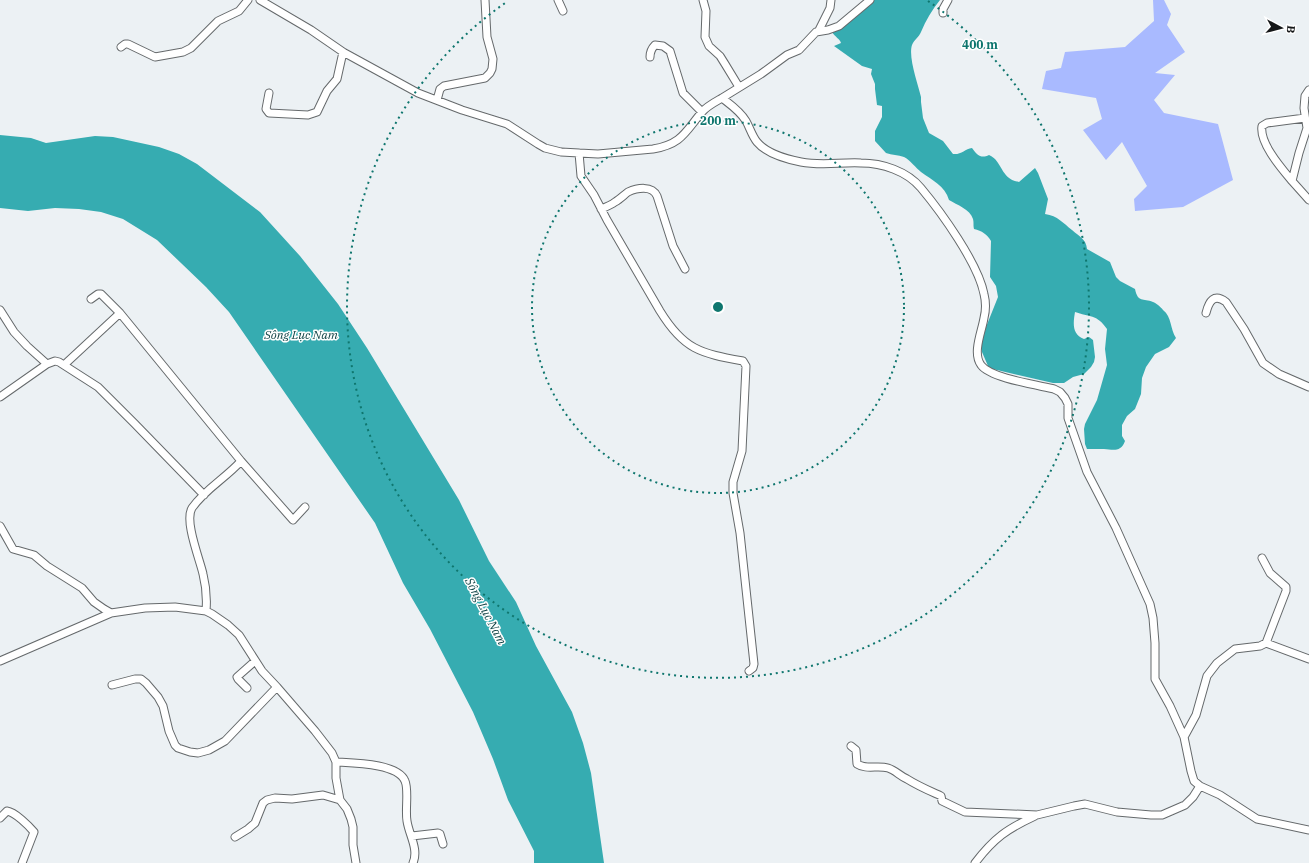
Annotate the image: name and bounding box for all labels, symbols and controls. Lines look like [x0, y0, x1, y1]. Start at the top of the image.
north arrow [1261, 8, 1301, 48]
text: B [1283, 25, 1298, 34]
text: 400 m [962, 37, 998, 52]
text: 200 m [700, 113, 736, 128]
centre of rings [711, 300, 725, 314]
water label: Sông Lục Nam [263, 327, 338, 342]
water label: Sông Lục Nam [462, 574, 510, 647]

